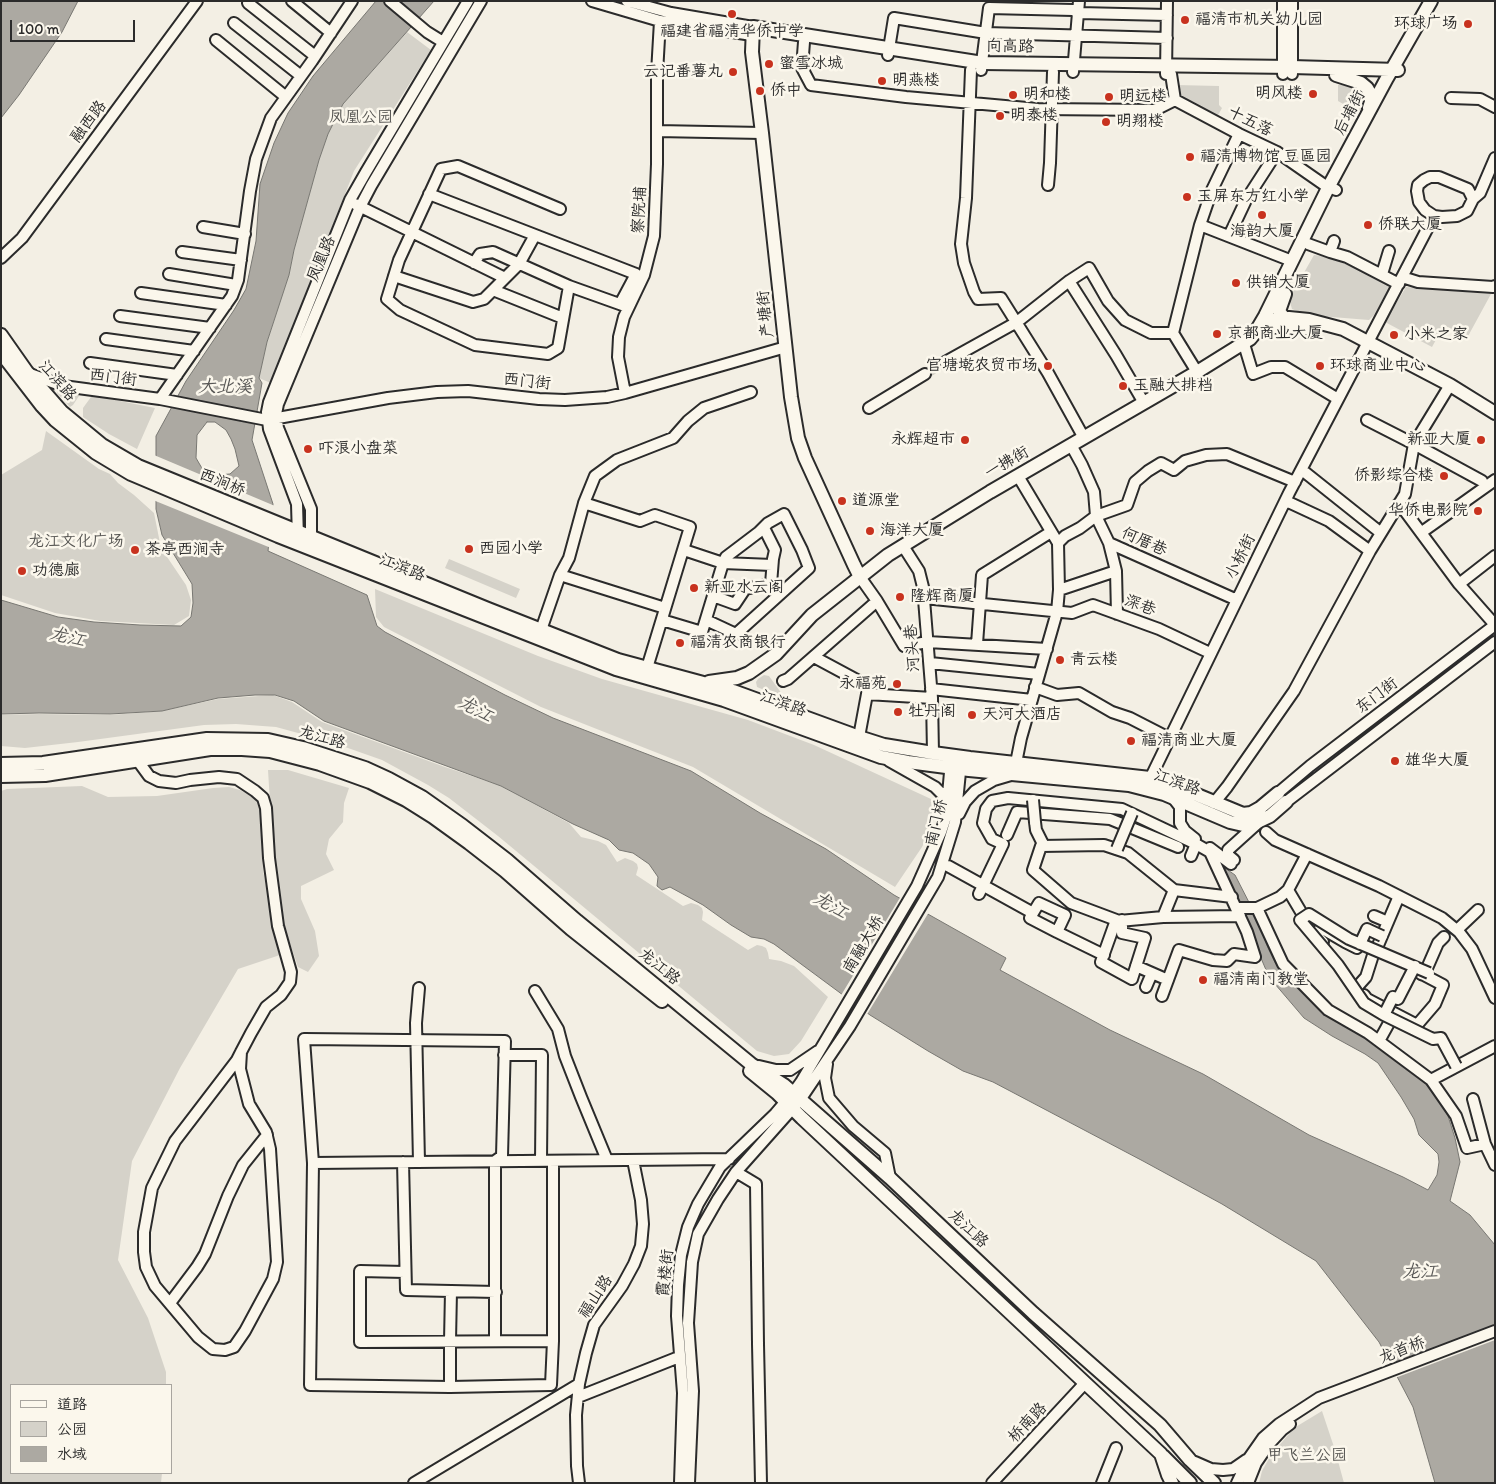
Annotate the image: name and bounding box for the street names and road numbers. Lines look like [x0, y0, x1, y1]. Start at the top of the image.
street label: 向高路 [986, 37, 1034, 57]
street label: 后埔街 [1330, 87, 1370, 139]
street label: 融西路 [67, 97, 111, 147]
street label: 十五落 [1224, 103, 1276, 141]
street label: 察院埔 [629, 186, 651, 234]
street label: 凤凰路 [304, 233, 340, 285]
street label: 产塘街 [754, 289, 778, 339]
street label: 江滨路 [34, 357, 80, 405]
street label: 西门街 [88, 366, 138, 390]
street label: 西门街 [502, 370, 552, 394]
street label: 一拂街 [981, 443, 1033, 483]
street label: 西涧桥 [196, 465, 248, 501]
street label: 何厝巷 [1118, 523, 1170, 561]
street label: 小桥街 [1222, 531, 1260, 583]
street label: 江滨路 [376, 550, 428, 586]
street label: 深巷 [1122, 592, 1158, 620]
street label: 河头巷 [902, 623, 924, 673]
street label: 东门街 [1352, 674, 1402, 718]
street label: 江滨路 [757, 687, 809, 721]
street label: 龙江路 [296, 722, 348, 754]
street label: 江滨路 [1151, 766, 1203, 800]
street label: 南门桥 [922, 797, 952, 849]
street label: 南融大桥 [839, 913, 889, 977]
street label: 龙江路 [634, 944, 684, 990]
street label: 龙江路 [944, 1206, 992, 1252]
street label: 霞楼街 [654, 1248, 678, 1298]
street label: 福山路 [575, 1272, 617, 1322]
street label: 龙首桥 [1376, 1333, 1428, 1369]
street label: 桥南路 [1005, 1399, 1051, 1447]

